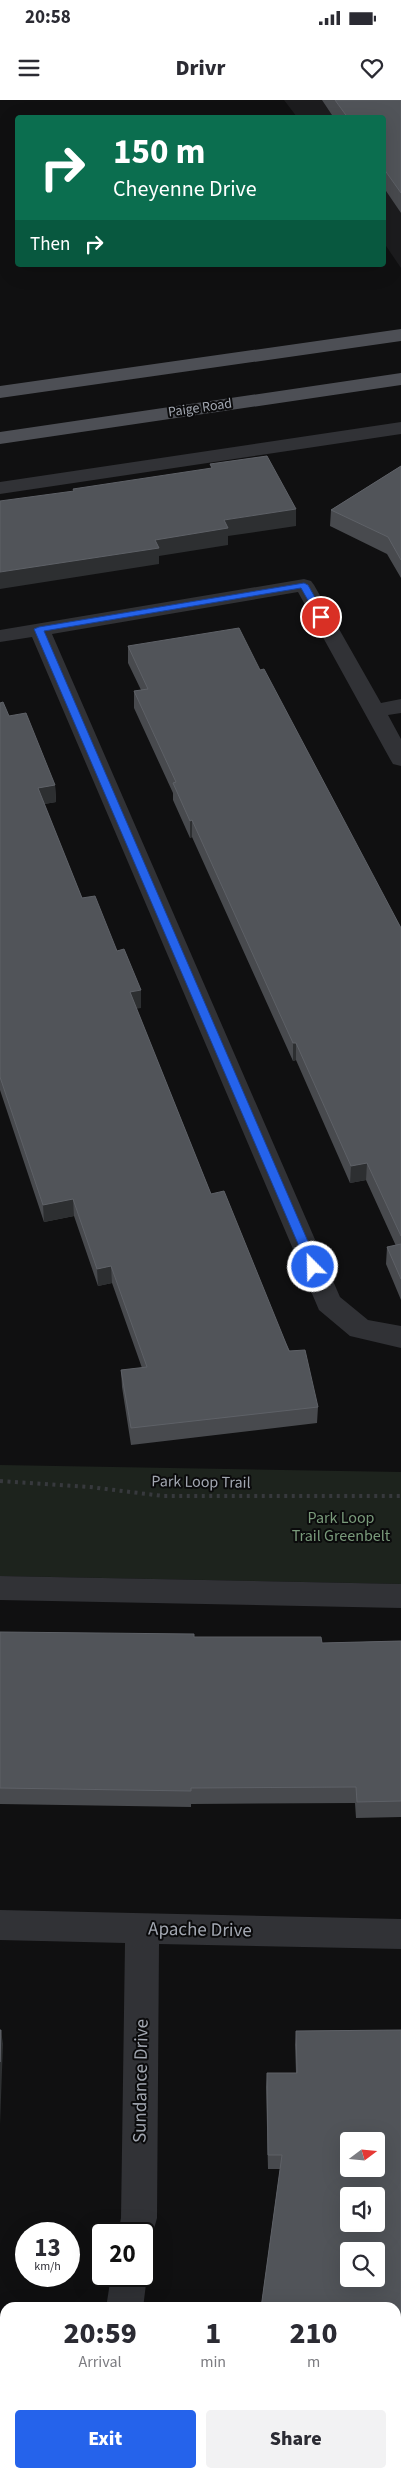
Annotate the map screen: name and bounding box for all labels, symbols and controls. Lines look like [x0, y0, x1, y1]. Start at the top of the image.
text: 20:58 [25, 4, 71, 31]
text: Drivr [176, 52, 225, 84]
icon: menu [15, 54, 43, 82]
icon: heart [358, 54, 386, 82]
text: 150 m [113, 127, 205, 177]
icon: right [30, 135, 95, 200]
text: Cheyenne Drive [113, 173, 257, 205]
icon: right [80, 230, 108, 258]
text: Then [30, 231, 70, 258]
street label: Paige Road [167, 394, 233, 422]
pin [300, 596, 342, 638]
icon: arrive [307, 603, 335, 631]
position arrow [286, 1240, 338, 1292]
street label: Park Loop Trail [151, 1470, 251, 1494]
park label: Park Loop Trail Greenbelt [292, 1507, 391, 1547]
street label: Apache Drive [148, 1916, 252, 1944]
street label: Sundance Drive [126, 2019, 156, 2143]
north arrow [340, 2132, 385, 2178]
map controls [340, 2132, 385, 2287]
button: sound [340, 2187, 385, 2232]
speed limit sign: 20 [90, 2222, 155, 2287]
text: 13 [34, 2230, 61, 2266]
button: search [340, 2242, 385, 2287]
text: km/h [34, 2258, 61, 2275]
text: 20:59 [63, 2312, 137, 2355]
text: 1 [205, 2312, 221, 2355]
text: 210 [290, 2312, 338, 2355]
text: Arrival [79, 2351, 122, 2373]
text: min [200, 2351, 226, 2373]
text: m [307, 2351, 320, 2373]
button: Exit [15, 2410, 196, 2468]
button: Share [206, 2410, 386, 2468]

